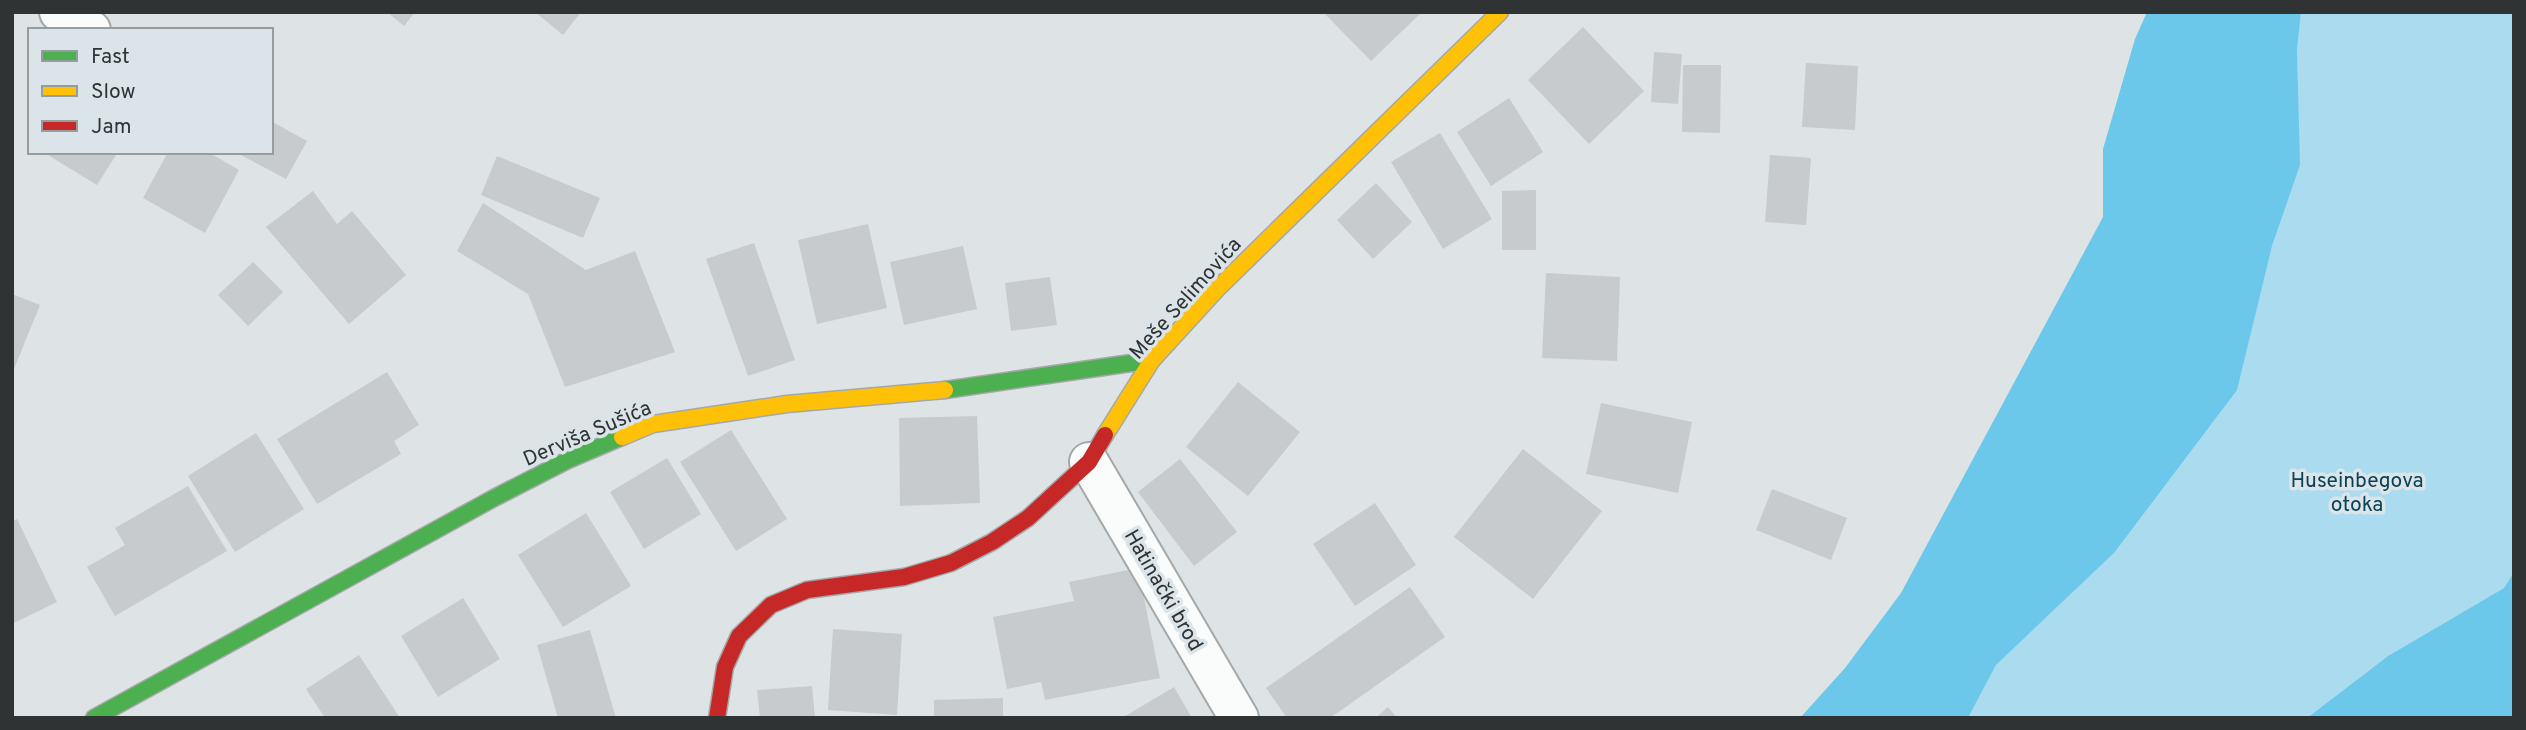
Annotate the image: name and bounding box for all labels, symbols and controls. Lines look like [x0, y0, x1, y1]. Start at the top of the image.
legend [28, 28, 273, 154]
text: Fast [91, 44, 130, 71]
text: Slow [91, 79, 136, 106]
text: Jam [91, 114, 132, 141]
street label: Meše Selimovića [1124, 232, 1248, 366]
street label: Derviša Sušića [519, 395, 656, 473]
park label: Huseinbegova otoka [2290, 468, 2424, 519]
street label: Hatinački brod [1117, 525, 1208, 656]

